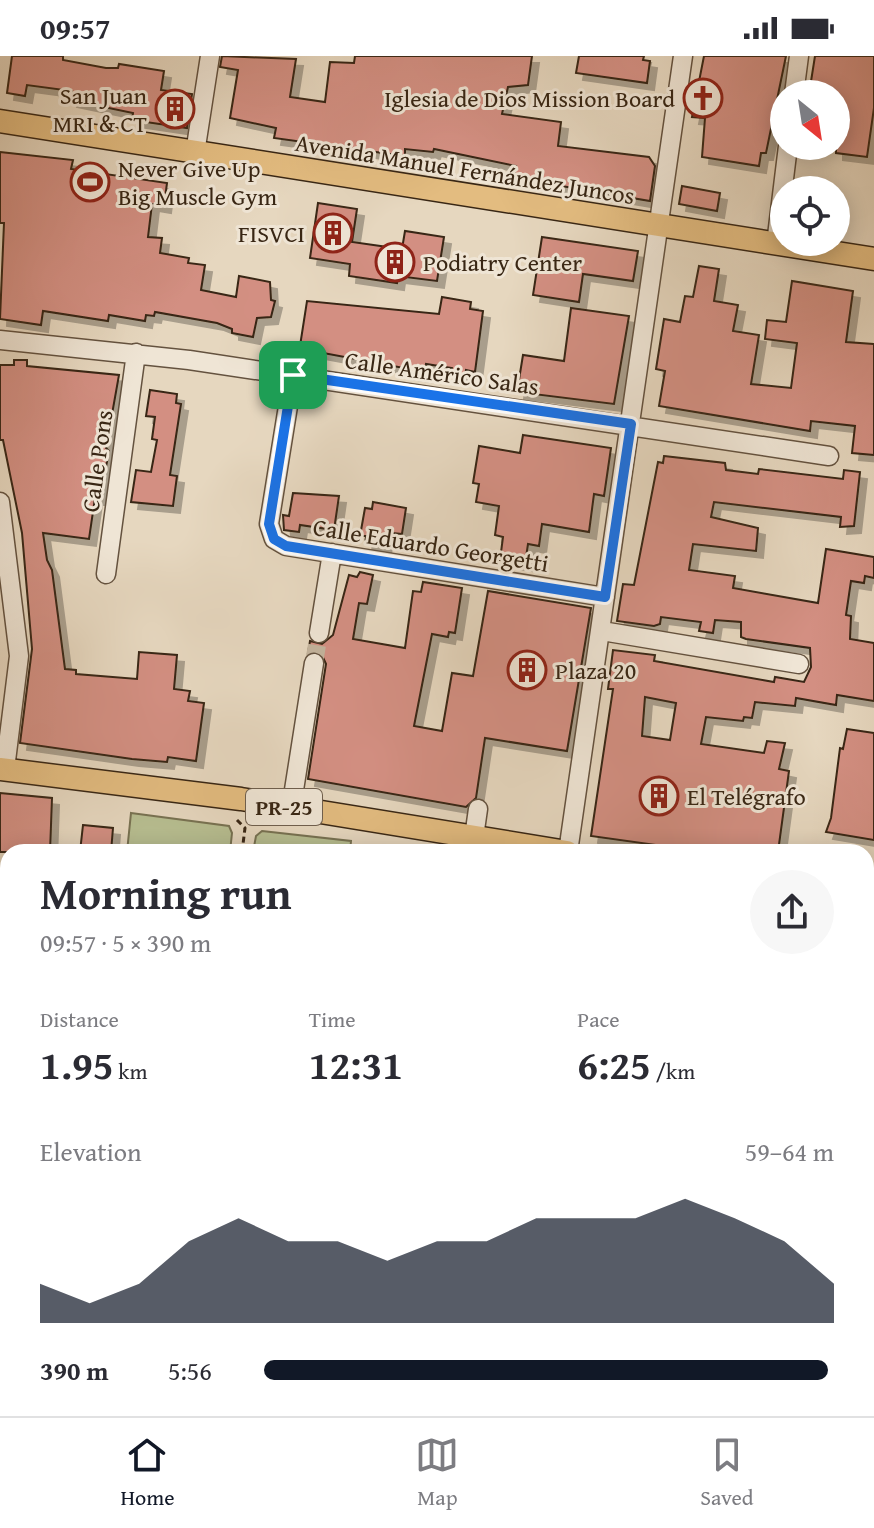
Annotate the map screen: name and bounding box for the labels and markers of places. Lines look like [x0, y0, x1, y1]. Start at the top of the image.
church icon: Iglesia de Dios Mission Board [682, 77, 724, 119]
place label: San Juan MRI & CT [53, 78, 148, 141]
place label: Iglesia de Dios Mission Board [384, 81, 675, 116]
building icon: San Juan MRI & CT [154, 88, 196, 130]
place label: Never Give Up Big Muscle Gym [118, 151, 277, 214]
sports icon: Never Give Up Big Muscle Gym [69, 161, 111, 203]
building icon: FISVCI [312, 212, 354, 254]
place label: FISVCI [238, 216, 305, 251]
building icon: Podiatry Center [374, 241, 416, 283]
place label: Podiatry Center [423, 245, 582, 280]
pin [259, 341, 327, 409]
building icon: Plaza 20 [506, 649, 548, 691]
place label: Plaza 20 [555, 653, 636, 688]
building icon: El Telégrafo [638, 775, 680, 817]
place label: El Telégrafo [687, 779, 806, 814]

